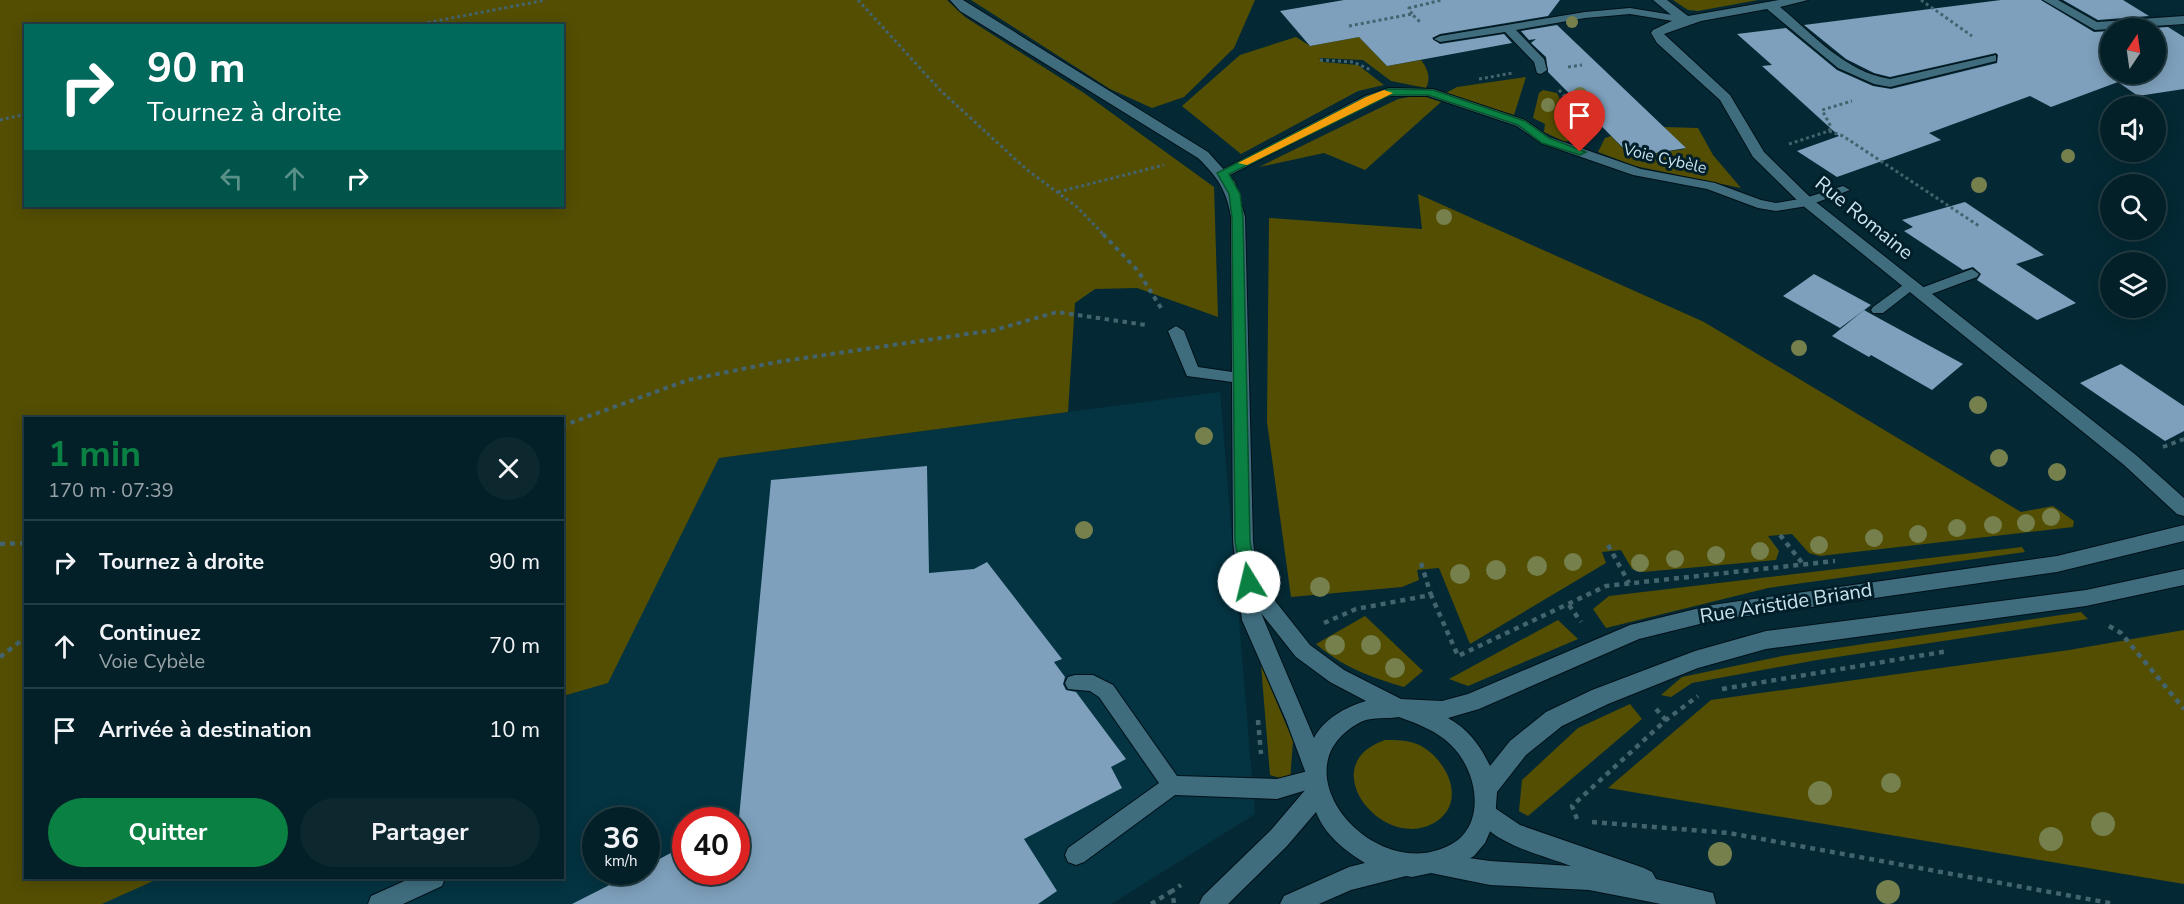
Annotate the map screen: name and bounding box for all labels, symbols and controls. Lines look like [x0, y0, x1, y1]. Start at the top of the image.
north arrow [2100, 18, 2166, 84]
map controls [2100, 18, 2166, 318]
text: 90 m [147, 40, 246, 97]
icon: right [48, 48, 126, 126]
pin [1554, 90, 1605, 152]
text: Tournez à droite [147, 94, 342, 131]
button: sound [2100, 96, 2166, 162]
icon: arrive [1563, 99, 1596, 132]
street label: Voie Cybèle [1620, 139, 1709, 179]
icon: left [215, 162, 248, 195]
icon: ahead [278, 162, 311, 195]
icon: right [341, 162, 374, 195]
street label: Rue Romaine [1809, 170, 1919, 266]
button: search [2100, 174, 2166, 240]
button: layers [2100, 252, 2166, 318]
text: 1 min [48, 430, 141, 479]
button: close [477, 437, 540, 500]
text: 170 m · 07:39 [48, 477, 174, 504]
icon: right [48, 546, 81, 579]
text: Tournez à droite [99, 547, 264, 577]
text: 90 m [489, 547, 540, 577]
position arrow [1217, 550, 1281, 614]
street label: Rue Aristide Briand [1698, 576, 1874, 630]
text: Continuez [99, 618, 201, 648]
icon: ahead [48, 630, 81, 663]
text: 70 m [489, 631, 540, 661]
text: Voie Cybèle [99, 648, 205, 675]
icon: arrive [48, 714, 81, 747]
text: Arrivée à destination [99, 715, 312, 745]
text: 10 m [489, 715, 540, 745]
button: Quitter [48, 798, 288, 867]
button: Partager [300, 798, 540, 867]
speed limit sign: 40 [672, 807, 750, 885]
text: 36 [603, 818, 639, 859]
text: km/h [604, 851, 638, 871]

